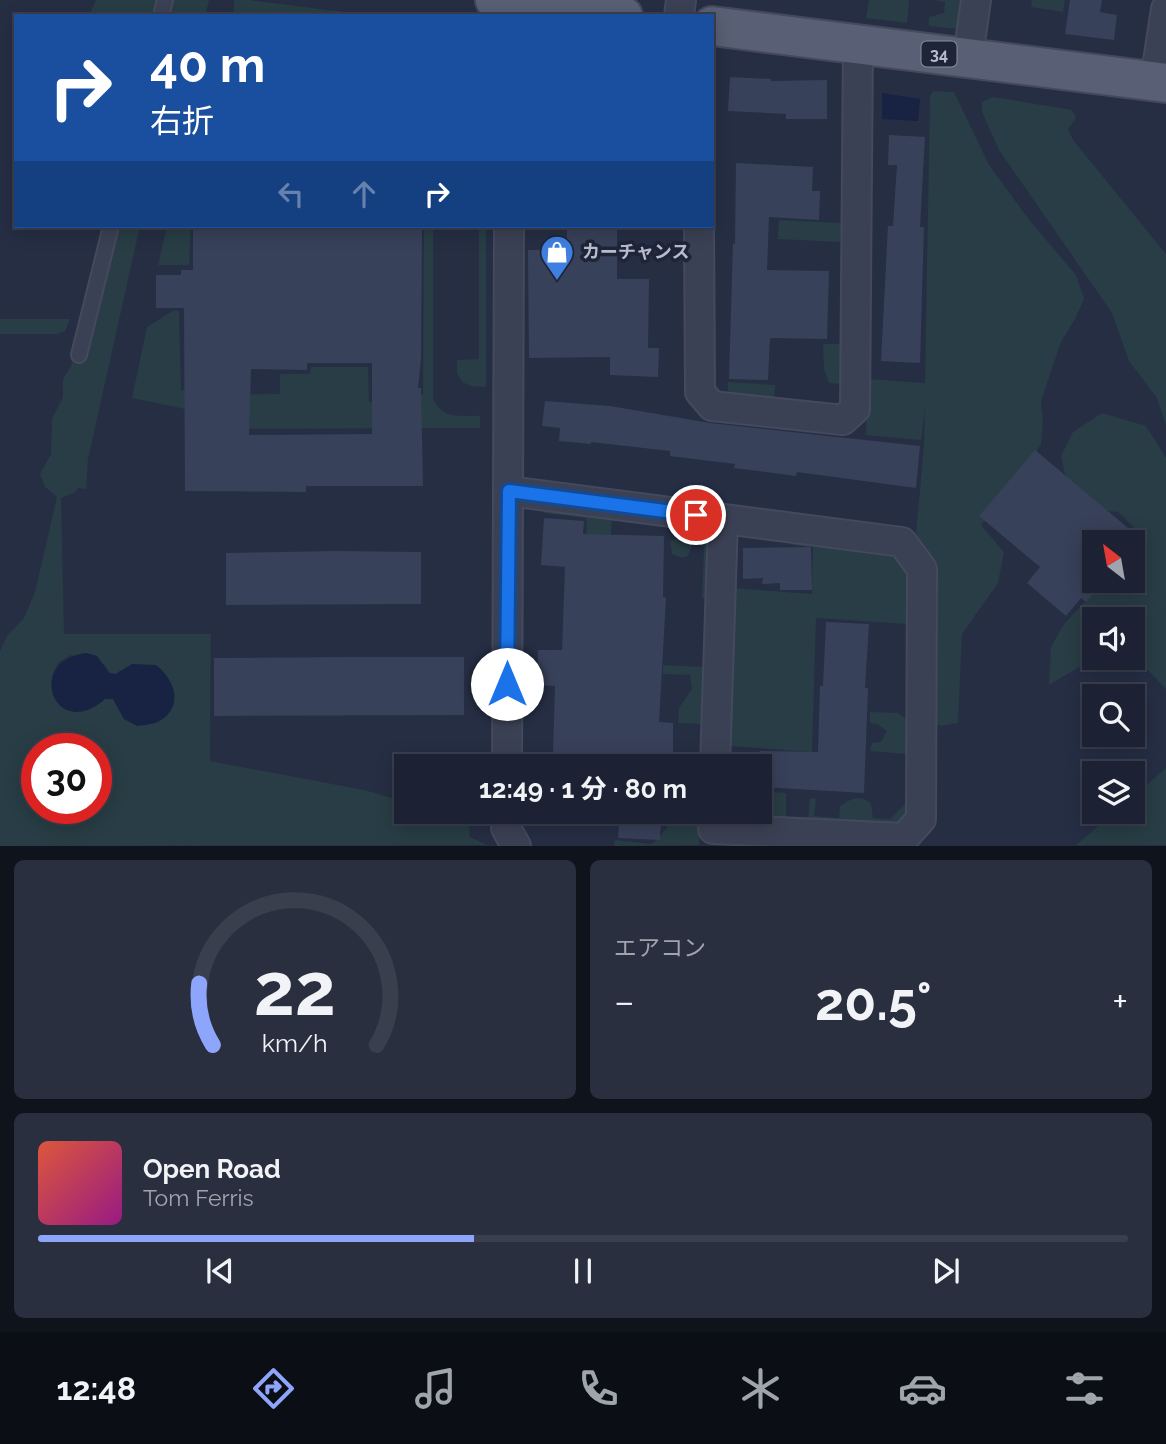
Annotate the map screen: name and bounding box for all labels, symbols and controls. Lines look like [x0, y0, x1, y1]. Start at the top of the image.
text: 40 m [150, 36, 265, 93]
icon: right [35, 42, 126, 133]
road number: 34 [922, 42, 956, 66]
text: 右折 [150, 102, 214, 139]
icon: left [272, 175, 310, 213]
icon: ahead [345, 175, 383, 213]
icon: right [418, 175, 456, 213]
shop icon: カーチャンス [538, 233, 576, 282]
place label: カーチャンス [582, 241, 689, 262]
pin [666, 485, 726, 545]
icon: arrive [677, 496, 715, 534]
north arrow [1082, 530, 1144, 593]
map controls [1082, 530, 1145, 824]
button: sound [1082, 607, 1145, 670]
position arrow [470, 647, 544, 721]
button: search [1082, 684, 1145, 747]
speed limit sign: 30 [21, 733, 112, 824]
button: layers [1082, 761, 1145, 824]
text: 12:49 · 1 分 · 80 m [479, 774, 687, 804]
text: エアコン [614, 934, 706, 961]
text: 22 [254, 948, 336, 1033]
text: 20.5° [815, 971, 932, 1032]
text: − [614, 979, 634, 1024]
text: + [1112, 979, 1128, 1024]
text: km/h [262, 1028, 328, 1058]
text: Open Road [143, 1154, 281, 1184]
text: Tom Ferris [143, 1184, 254, 1211]
icon: previous [201, 1252, 239, 1290]
icon: pause [564, 1252, 602, 1290]
icon: next [927, 1252, 965, 1290]
icon: directions [249, 1364, 298, 1413]
icon: music [411, 1364, 460, 1413]
icon: phone [574, 1364, 623, 1413]
icon: climate [736, 1364, 785, 1413]
icon: car [898, 1364, 947, 1413]
icon: filters [1060, 1364, 1109, 1413]
text: 12:48 [57, 1370, 136, 1407]

